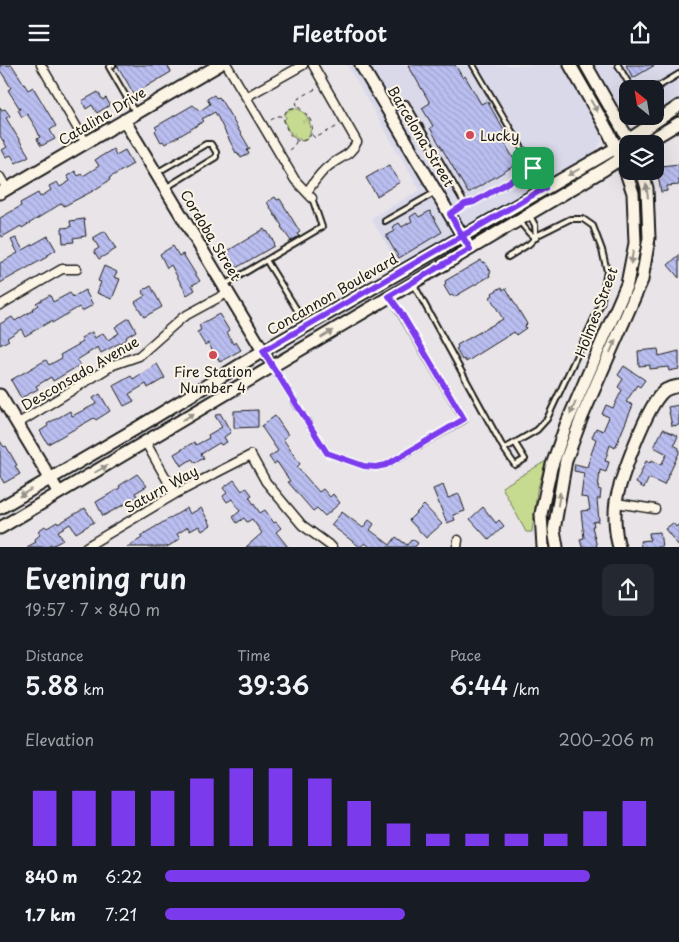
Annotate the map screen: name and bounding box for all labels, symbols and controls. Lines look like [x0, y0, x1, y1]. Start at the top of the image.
text: Fleetfoot [292, 16, 387, 49]
icon: menu [25, 19, 53, 47]
icon: share [626, 19, 654, 47]
north arrow [619, 80, 664, 125]
map controls [619, 80, 664, 180]
street label: Barcelona Street [382, 81, 460, 191]
street label: Catalina Drive [54, 82, 150, 150]
one-way arrow [589, 100, 598, 113]
place label: Lucky [480, 125, 519, 146]
marker: Lucky [464, 129, 476, 141]
button: layers [619, 135, 664, 180]
pin [512, 147, 554, 189]
icon: arrive [519, 154, 547, 182]
one-way arrow [567, 168, 581, 176]
one-way arrow [643, 182, 651, 198]
street label: Cordoba Street [176, 186, 247, 285]
street label: Concannon Boulevard [263, 248, 402, 340]
one-way arrow [628, 250, 636, 265]
street label: Holmes Street [569, 264, 623, 360]
one-way arrow [320, 329, 333, 338]
street label: Desconsado Avenue [17, 331, 143, 415]
one-way arrow [610, 339, 618, 353]
marker: Fire Station Number 4 [207, 349, 219, 361]
place label: Fire Station Number 4 [174, 361, 252, 398]
one-way arrow [569, 401, 577, 415]
one-way arrow [181, 413, 194, 422]
street label: Saturn Way [120, 460, 202, 518]
one-way arrow [94, 464, 108, 473]
one-way arrow [18, 488, 32, 497]
one-way arrow [555, 490, 563, 506]
text: Evening run [25, 556, 187, 599]
button: share [602, 564, 654, 616]
text: 19:57 · 7 × 840 m [25, 597, 160, 621]
text: Distance [25, 645, 84, 666]
text: Time [237, 645, 270, 666]
text: Pace [450, 645, 481, 666]
text: 5.88 [25, 666, 79, 704]
text: 39:36 [237, 666, 309, 704]
text: 6:44 [450, 666, 508, 704]
text: km [79, 679, 104, 700]
text: /km [508, 679, 540, 700]
text: Elevation [25, 727, 94, 751]
text: 200–206 m [559, 727, 654, 751]
text: 840 m [25, 864, 78, 888]
text: 6:22 [105, 864, 142, 888]
text: 1.7 km [25, 902, 76, 926]
text: 7:21 [105, 902, 137, 926]

